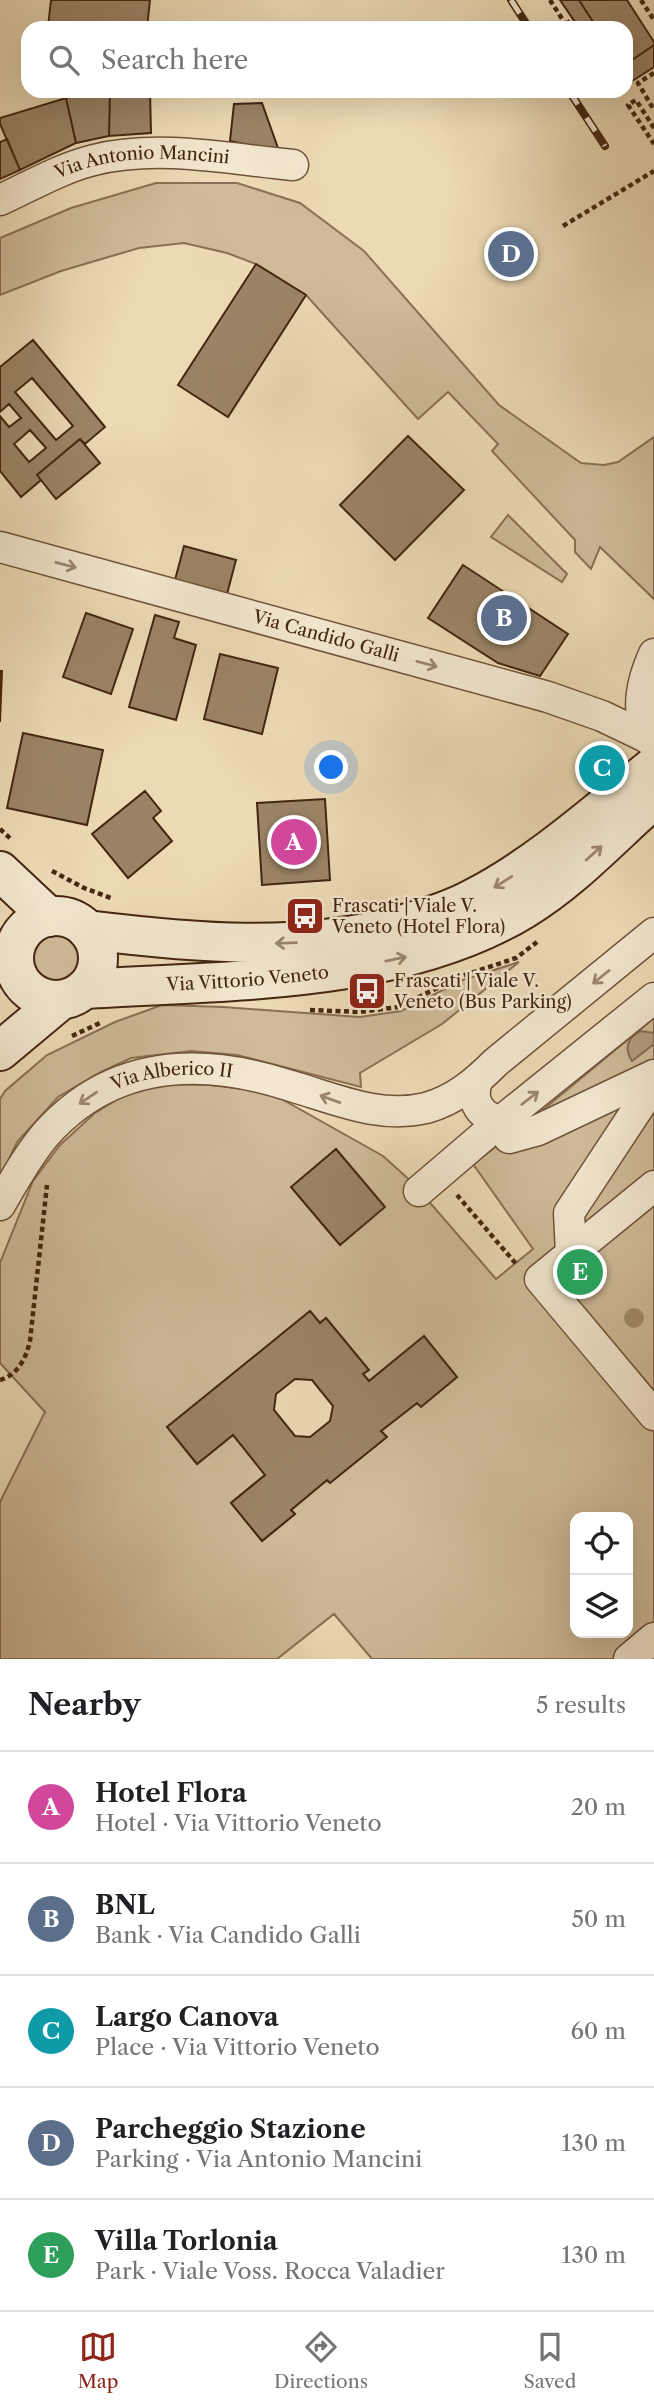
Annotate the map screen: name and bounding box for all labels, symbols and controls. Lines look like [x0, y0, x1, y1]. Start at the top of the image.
search box [21, 21, 633, 98]
icon: search [45, 41, 83, 79]
text: Search here [101, 44, 248, 76]
street label: Via Antonio Mancini [50, 142, 231, 184]
pin: D [488, 228, 534, 280]
one-way arrow [55, 559, 77, 572]
pin: B [481, 592, 527, 644]
street label: Via Candido Galli [249, 605, 402, 667]
one-way arrow [416, 658, 438, 671]
pin: C [579, 742, 625, 794]
your location [314, 750, 348, 784]
pin: A [271, 816, 317, 868]
one-way arrow [584, 846, 602, 862]
one-way arrow [493, 875, 513, 889]
bus stop icon: Frascati | Viale V. Veneto (Hotel Flora) [284, 895, 326, 937]
place label: Frascati | Viale V. Veneto (Hotel Flora) [331, 895, 505, 938]
one-way arrow [275, 937, 298, 950]
one-way arrow [384, 952, 407, 966]
street label: Via Vittorio Veneto [165, 961, 330, 996]
one-way arrow [593, 969, 611, 984]
bus stop icon: Frascati | Viale V. Veneto (Bus Parking) [346, 970, 388, 1012]
place label: Frascati | Viale V. Veneto (Bus Parking) [393, 970, 572, 1013]
street label: Via Alberico II [107, 1058, 234, 1095]
one-way arrow [79, 1091, 98, 1106]
one-way arrow [520, 1091, 538, 1106]
one-way arrow [319, 1092, 341, 1104]
pin: E [557, 1246, 603, 1298]
map controls [570, 1512, 633, 1638]
button: locate [570, 1512, 633, 1575]
button: layers [570, 1575, 633, 1638]
text: Nearby [28, 1686, 141, 1723]
text: 5 results [536, 1691, 626, 1719]
text: Hotel Flora [95, 1777, 247, 1809]
text: A [42, 1793, 60, 1821]
text: 20 m [571, 1793, 626, 1821]
text: Hotel · Via Vittorio Veneto [95, 1809, 382, 1837]
text: BNL [95, 1889, 155, 1921]
text: B [42, 1905, 60, 1933]
text: 50 m [571, 1905, 626, 1933]
text: Bank · Via Candido Galli [95, 1921, 361, 1949]
text: Largo Canova [95, 2001, 279, 2033]
text: C [42, 2017, 60, 2045]
text: 60 m [570, 2017, 626, 2045]
text: Place · Via Vittorio Veneto [95, 2033, 380, 2061]
text: Parcheggio Stazione [95, 2113, 366, 2145]
text: D [41, 2129, 61, 2157]
text: 130 m [562, 2129, 626, 2157]
text: Parking · Via Antonio Mancini [95, 2145, 422, 2173]
text: Villa Torlonia [95, 2225, 278, 2257]
text: E [43, 2241, 59, 2269]
text: 130 m [562, 2241, 626, 2269]
text: Park · Viale Voss. Rocca Valadier [95, 2257, 445, 2285]
tab: Map [78, 2328, 119, 2393]
tab: Directions [274, 2328, 368, 2393]
tab: Saved [523, 2328, 576, 2393]

